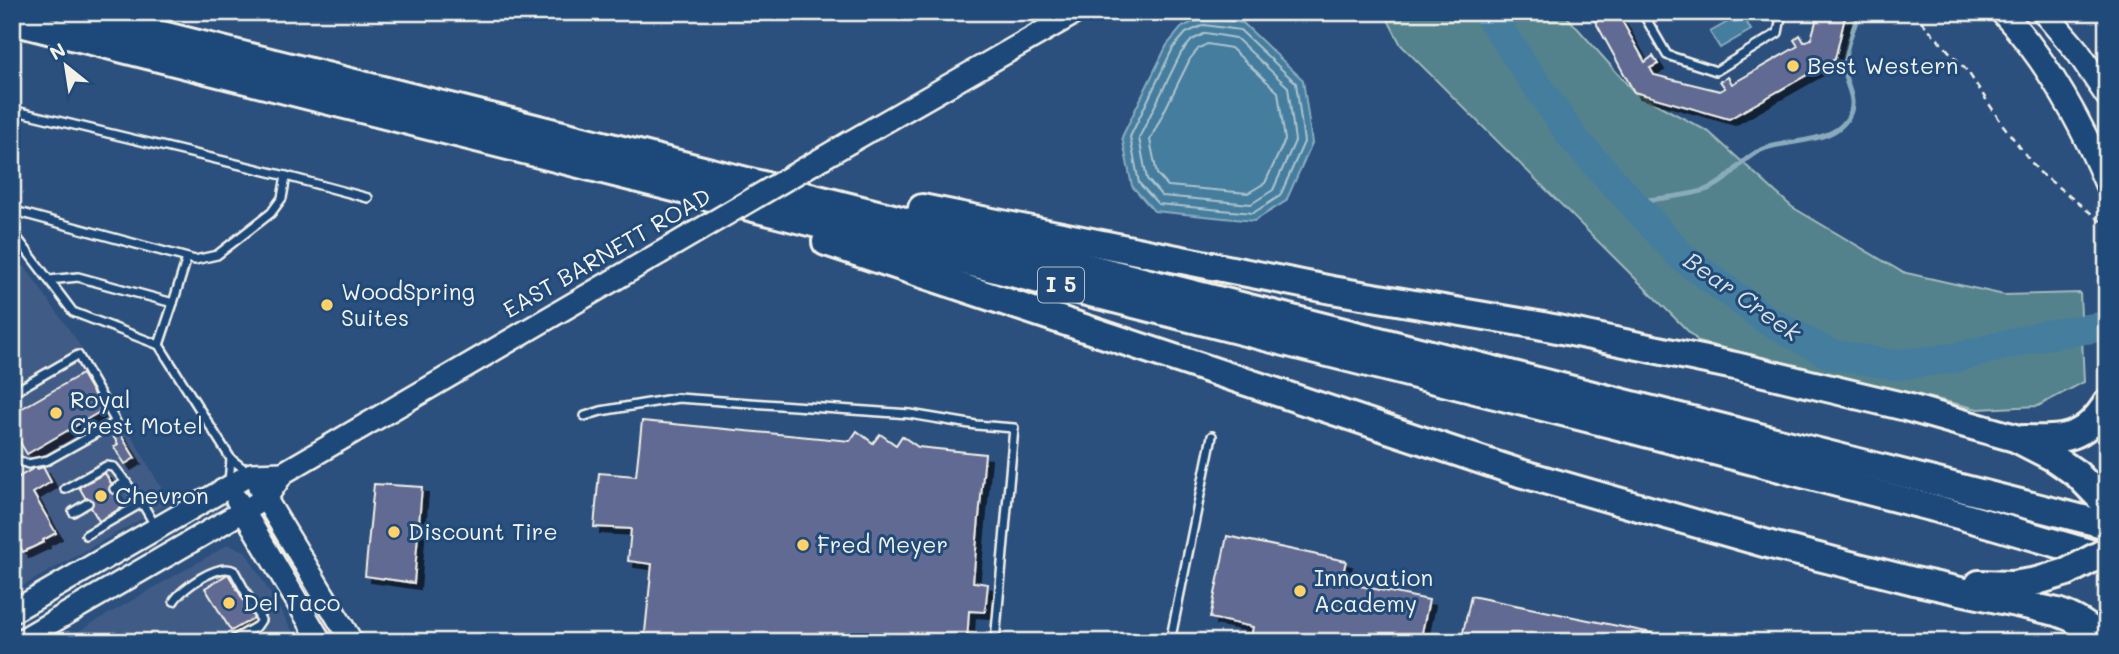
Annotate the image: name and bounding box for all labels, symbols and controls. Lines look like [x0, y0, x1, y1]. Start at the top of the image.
north arrow [32, 32, 102, 102]
text: N [45, 36, 70, 65]
place label: Best Western [1807, 50, 1958, 80]
marker: Best Western [1785, 58, 1801, 74]
street label: EAST BARNETT ROAD [497, 180, 716, 324]
water label: Bear Creek [1678, 244, 1809, 348]
road number: I 5 [1038, 268, 1084, 302]
place label: WoodSpring Suites [341, 276, 475, 332]
marker: WoodSpring Suites [319, 297, 335, 313]
place label: Royal Crest Motel [70, 384, 203, 440]
marker: Royal Crest Motel [48, 405, 64, 421]
place label: Chevron [115, 480, 209, 510]
marker: Chevron [93, 488, 109, 504]
place label: Discount Tire [408, 516, 558, 546]
marker: Discount Tire [386, 524, 402, 540]
place label: Fred Meyer [817, 529, 948, 559]
marker: Fred Meyer [795, 537, 811, 553]
place label: Innovation Academy [1314, 562, 1433, 618]
marker: Innovation Academy [1292, 583, 1308, 599]
place label: Del Taco [243, 587, 340, 617]
marker: Del Taco [221, 595, 237, 611]

